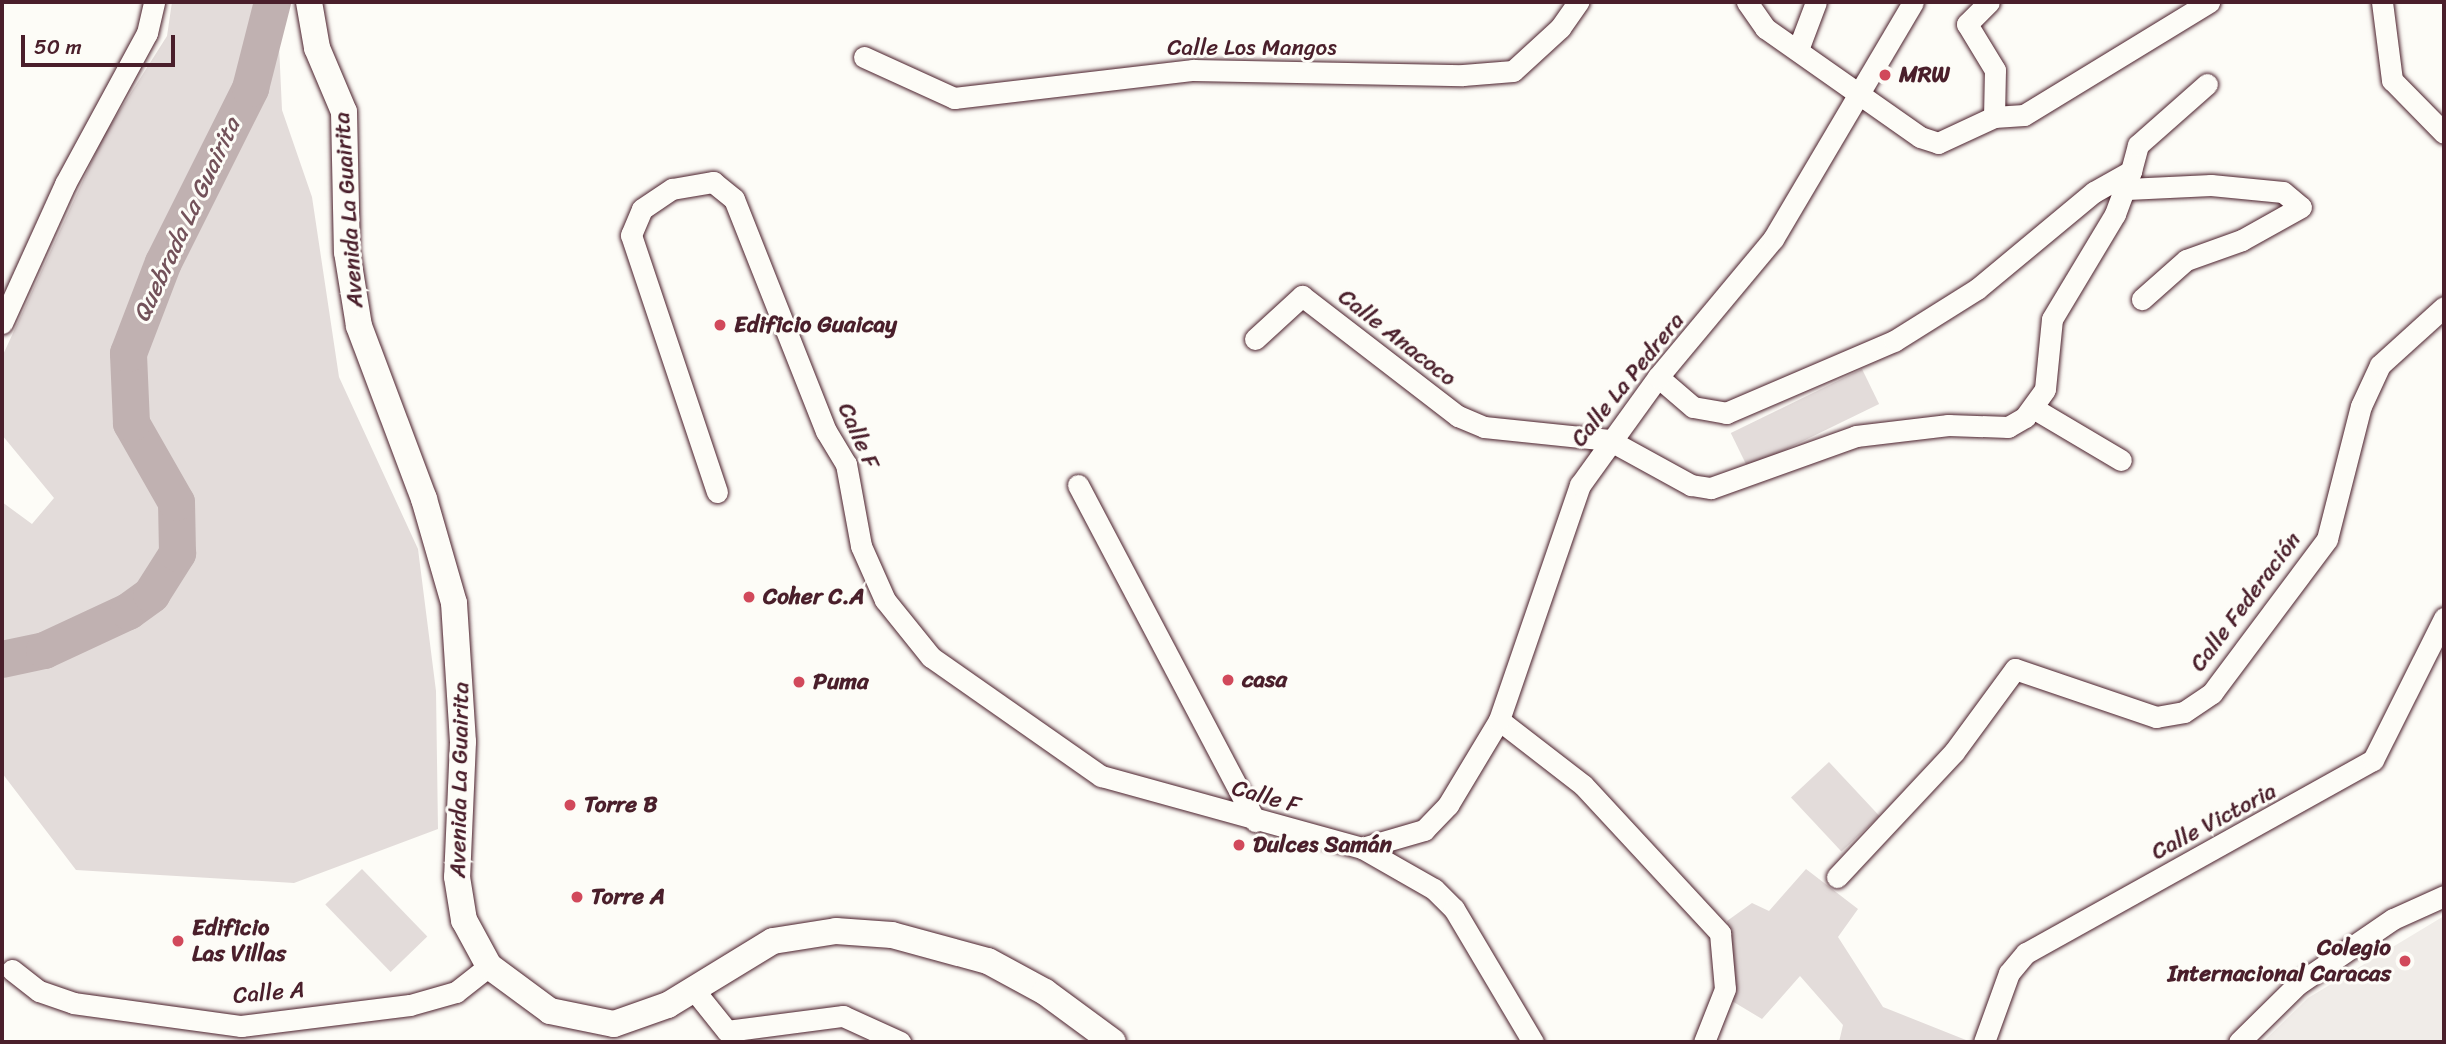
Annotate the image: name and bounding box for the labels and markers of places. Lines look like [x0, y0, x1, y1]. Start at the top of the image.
place label: MRW [1899, 61, 1950, 89]
marker: MRW [1877, 67, 1893, 83]
place label: Edificio Guaicay [734, 311, 897, 339]
marker: Edificio Guaicay [712, 317, 728, 333]
place label: Coher C.A [763, 583, 865, 611]
marker: Coher C.A [741, 589, 757, 605]
place label: casa [1242, 666, 1287, 694]
place label: Puma [813, 668, 868, 696]
marker: casa [1220, 672, 1236, 688]
marker: Puma [791, 674, 807, 690]
place label: Torre B [584, 791, 658, 819]
marker: Torre B [562, 797, 578, 813]
place label: Dulces Samán [1253, 831, 1392, 859]
marker: Dulces Samán [1231, 837, 1247, 853]
place label: Torre A [591, 883, 665, 911]
marker: Torre A [569, 889, 585, 905]
place label: Edificio Las Villas [192, 914, 285, 968]
marker: Edificio Las Villas [170, 933, 186, 949]
place label: Colegio Internacional Caracas [2169, 934, 2391, 988]
marker: Colegio Internacional Caracas [2397, 953, 2413, 969]

